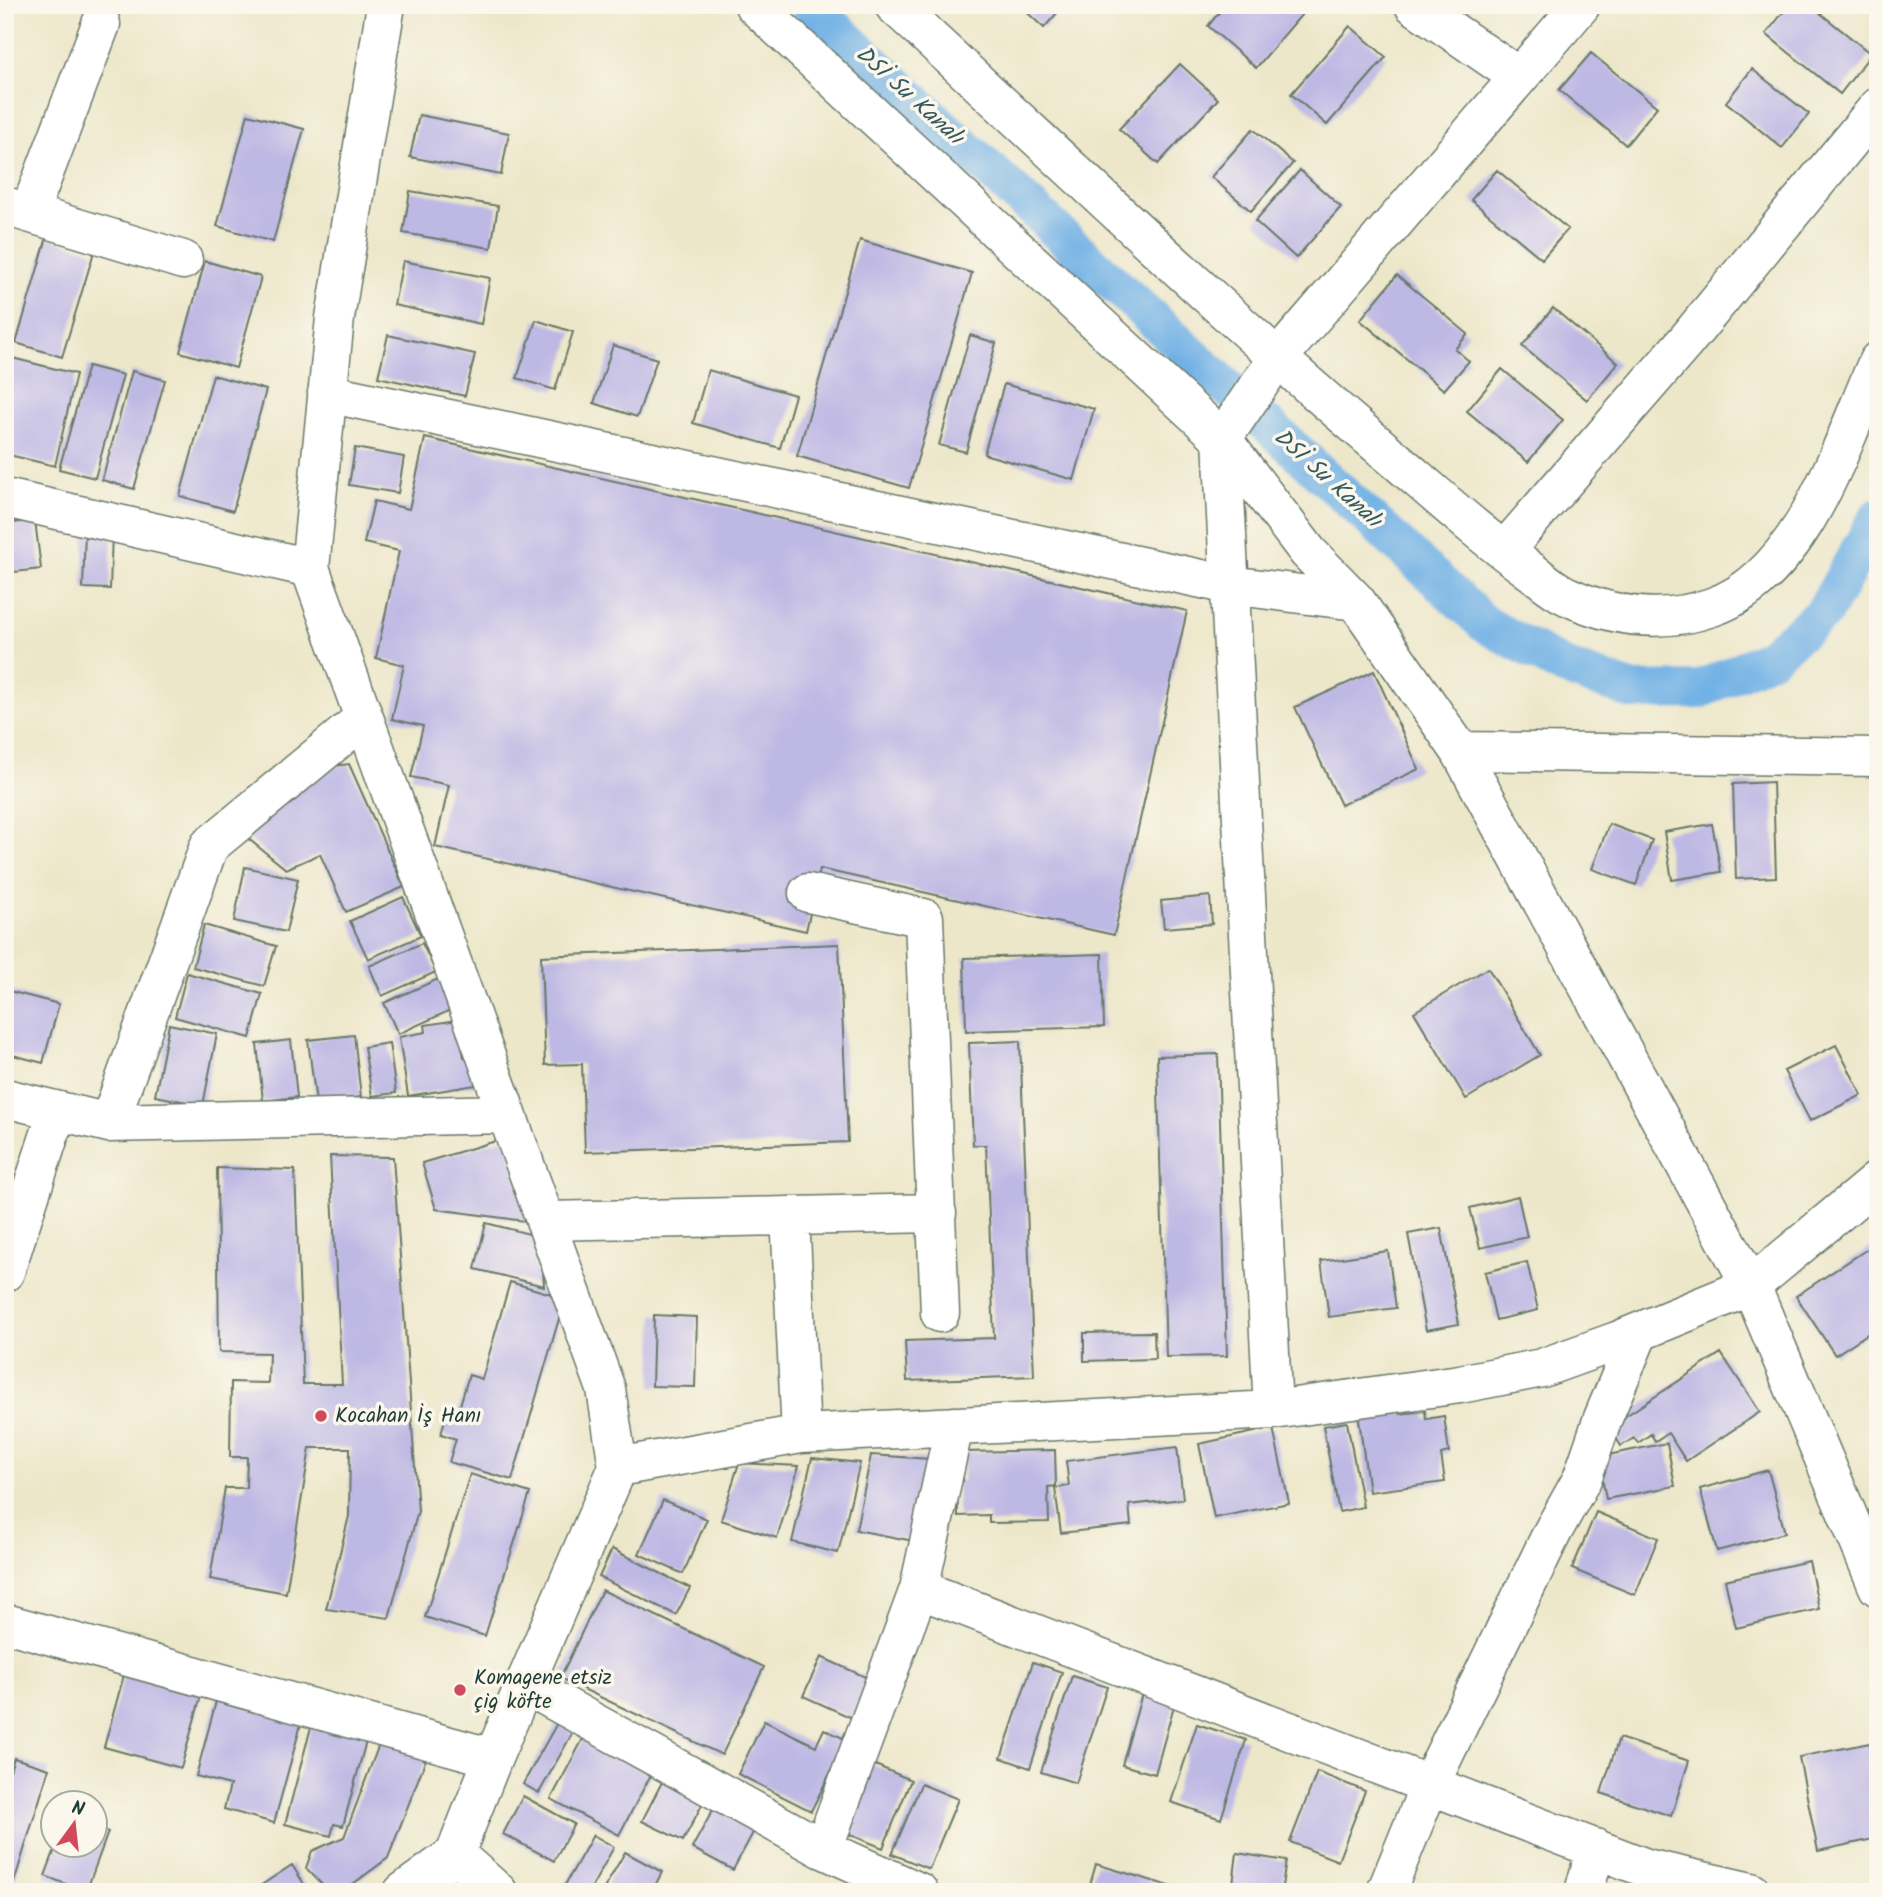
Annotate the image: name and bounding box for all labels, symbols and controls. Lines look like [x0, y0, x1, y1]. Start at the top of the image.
water label: DSİ Su Kanalı [847, 37, 973, 156]
water label: DSİ Su Kanalı [1265, 420, 1391, 539]
place label: Kocahan İş Hanı [335, 1400, 481, 1433]
marker: Kocahan İş Hanı [313, 1408, 329, 1424]
place label: Komagene etsiz çig köfte [474, 1662, 612, 1719]
marker: Komagene etsiz çig köfte [452, 1682, 468, 1698]
north arrow [38, 1788, 108, 1858]
text: N [68, 1793, 88, 1826]

